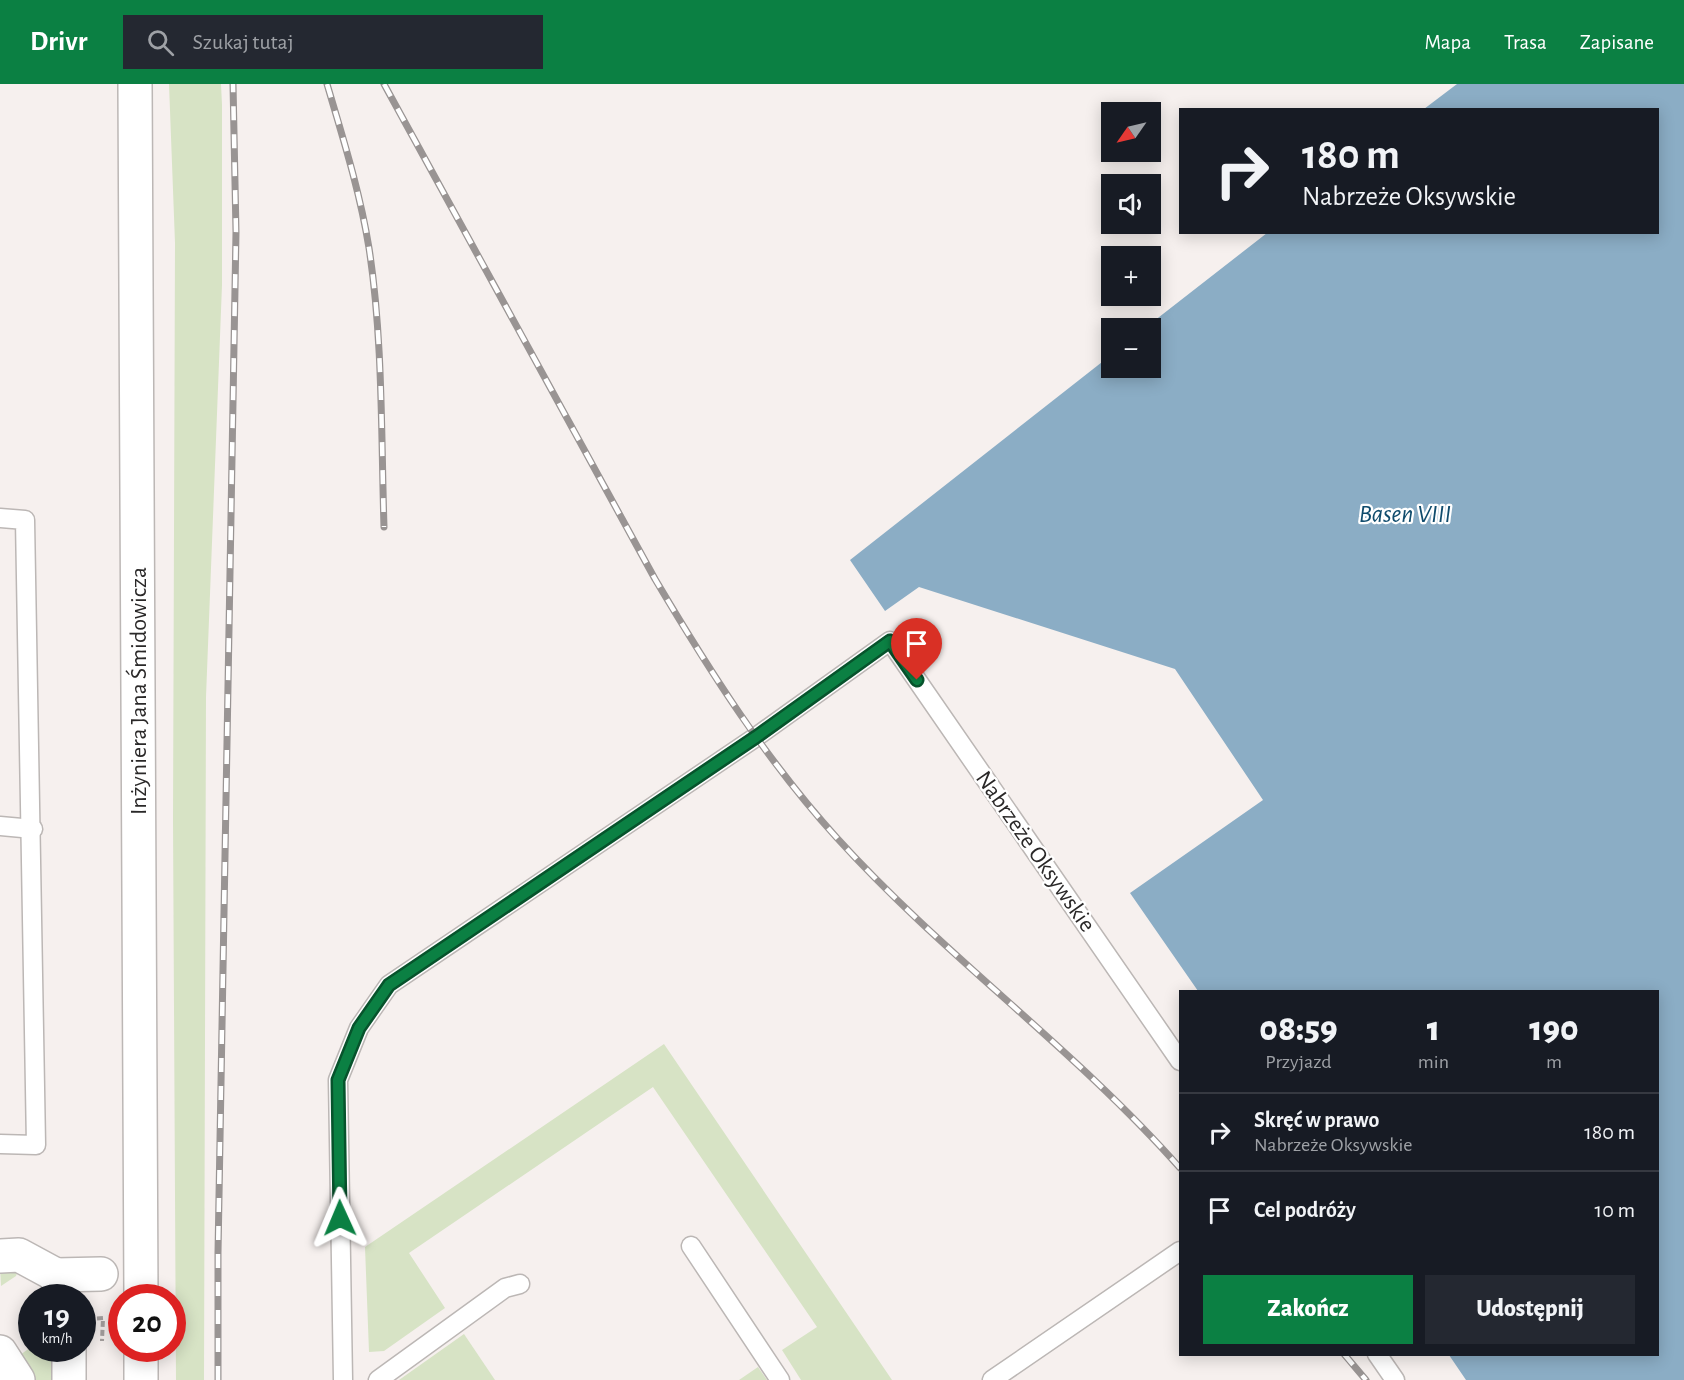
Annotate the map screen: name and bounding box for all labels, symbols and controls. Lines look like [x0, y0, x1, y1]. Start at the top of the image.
search box [123, 15, 543, 69]
icon: search [144, 26, 177, 59]
text: Drivr [30, 28, 87, 56]
text: Szukaj tutaj [192, 31, 294, 53]
text: Mapa [1425, 32, 1471, 53]
text: Trasa [1504, 32, 1547, 53]
text: Zapisane [1580, 32, 1654, 53]
north arrow [1101, 102, 1161, 162]
map controls [1101, 102, 1161, 378]
icon: right [1203, 132, 1281, 210]
text: 180 m [1302, 134, 1400, 176]
button: sound [1101, 174, 1161, 234]
text: Nabrzeże Oksywskie [1302, 183, 1516, 210]
button: + [1101, 246, 1161, 306]
button: − [1101, 318, 1161, 378]
water label: Basen VIII [1359, 501, 1451, 527]
street label: Inżyniera Jana Śmidowicza [125, 567, 151, 815]
pin [891, 618, 942, 680]
icon: arrive [900, 627, 933, 660]
street label: Nabrzeże Oksywskie [971, 767, 1100, 936]
text: 08:59 [1259, 1011, 1338, 1047]
text: 1 [1427, 1011, 1440, 1047]
text: 190 [1529, 1011, 1579, 1047]
text: Przyjazd [1265, 1052, 1332, 1072]
text: min [1418, 1052, 1449, 1072]
text: m [1546, 1052, 1562, 1072]
text: Skręć w prawo [1254, 1109, 1379, 1131]
icon: right [1203, 1116, 1236, 1149]
text: 180 m [1584, 1121, 1635, 1143]
text: Nabrzeże Oksywskie [1254, 1135, 1413, 1155]
position arrow [308, 1186, 372, 1250]
icon: arrive [1203, 1194, 1236, 1227]
text: Cel podróży [1254, 1199, 1356, 1221]
text: 10 m [1595, 1199, 1635, 1221]
button: Zakończ [1203, 1275, 1413, 1344]
button: Udostępnij [1425, 1275, 1635, 1344]
speed limit sign: 20 [108, 1284, 186, 1362]
text: 19 [44, 1301, 70, 1331]
text: km/h [42, 1331, 72, 1346]

